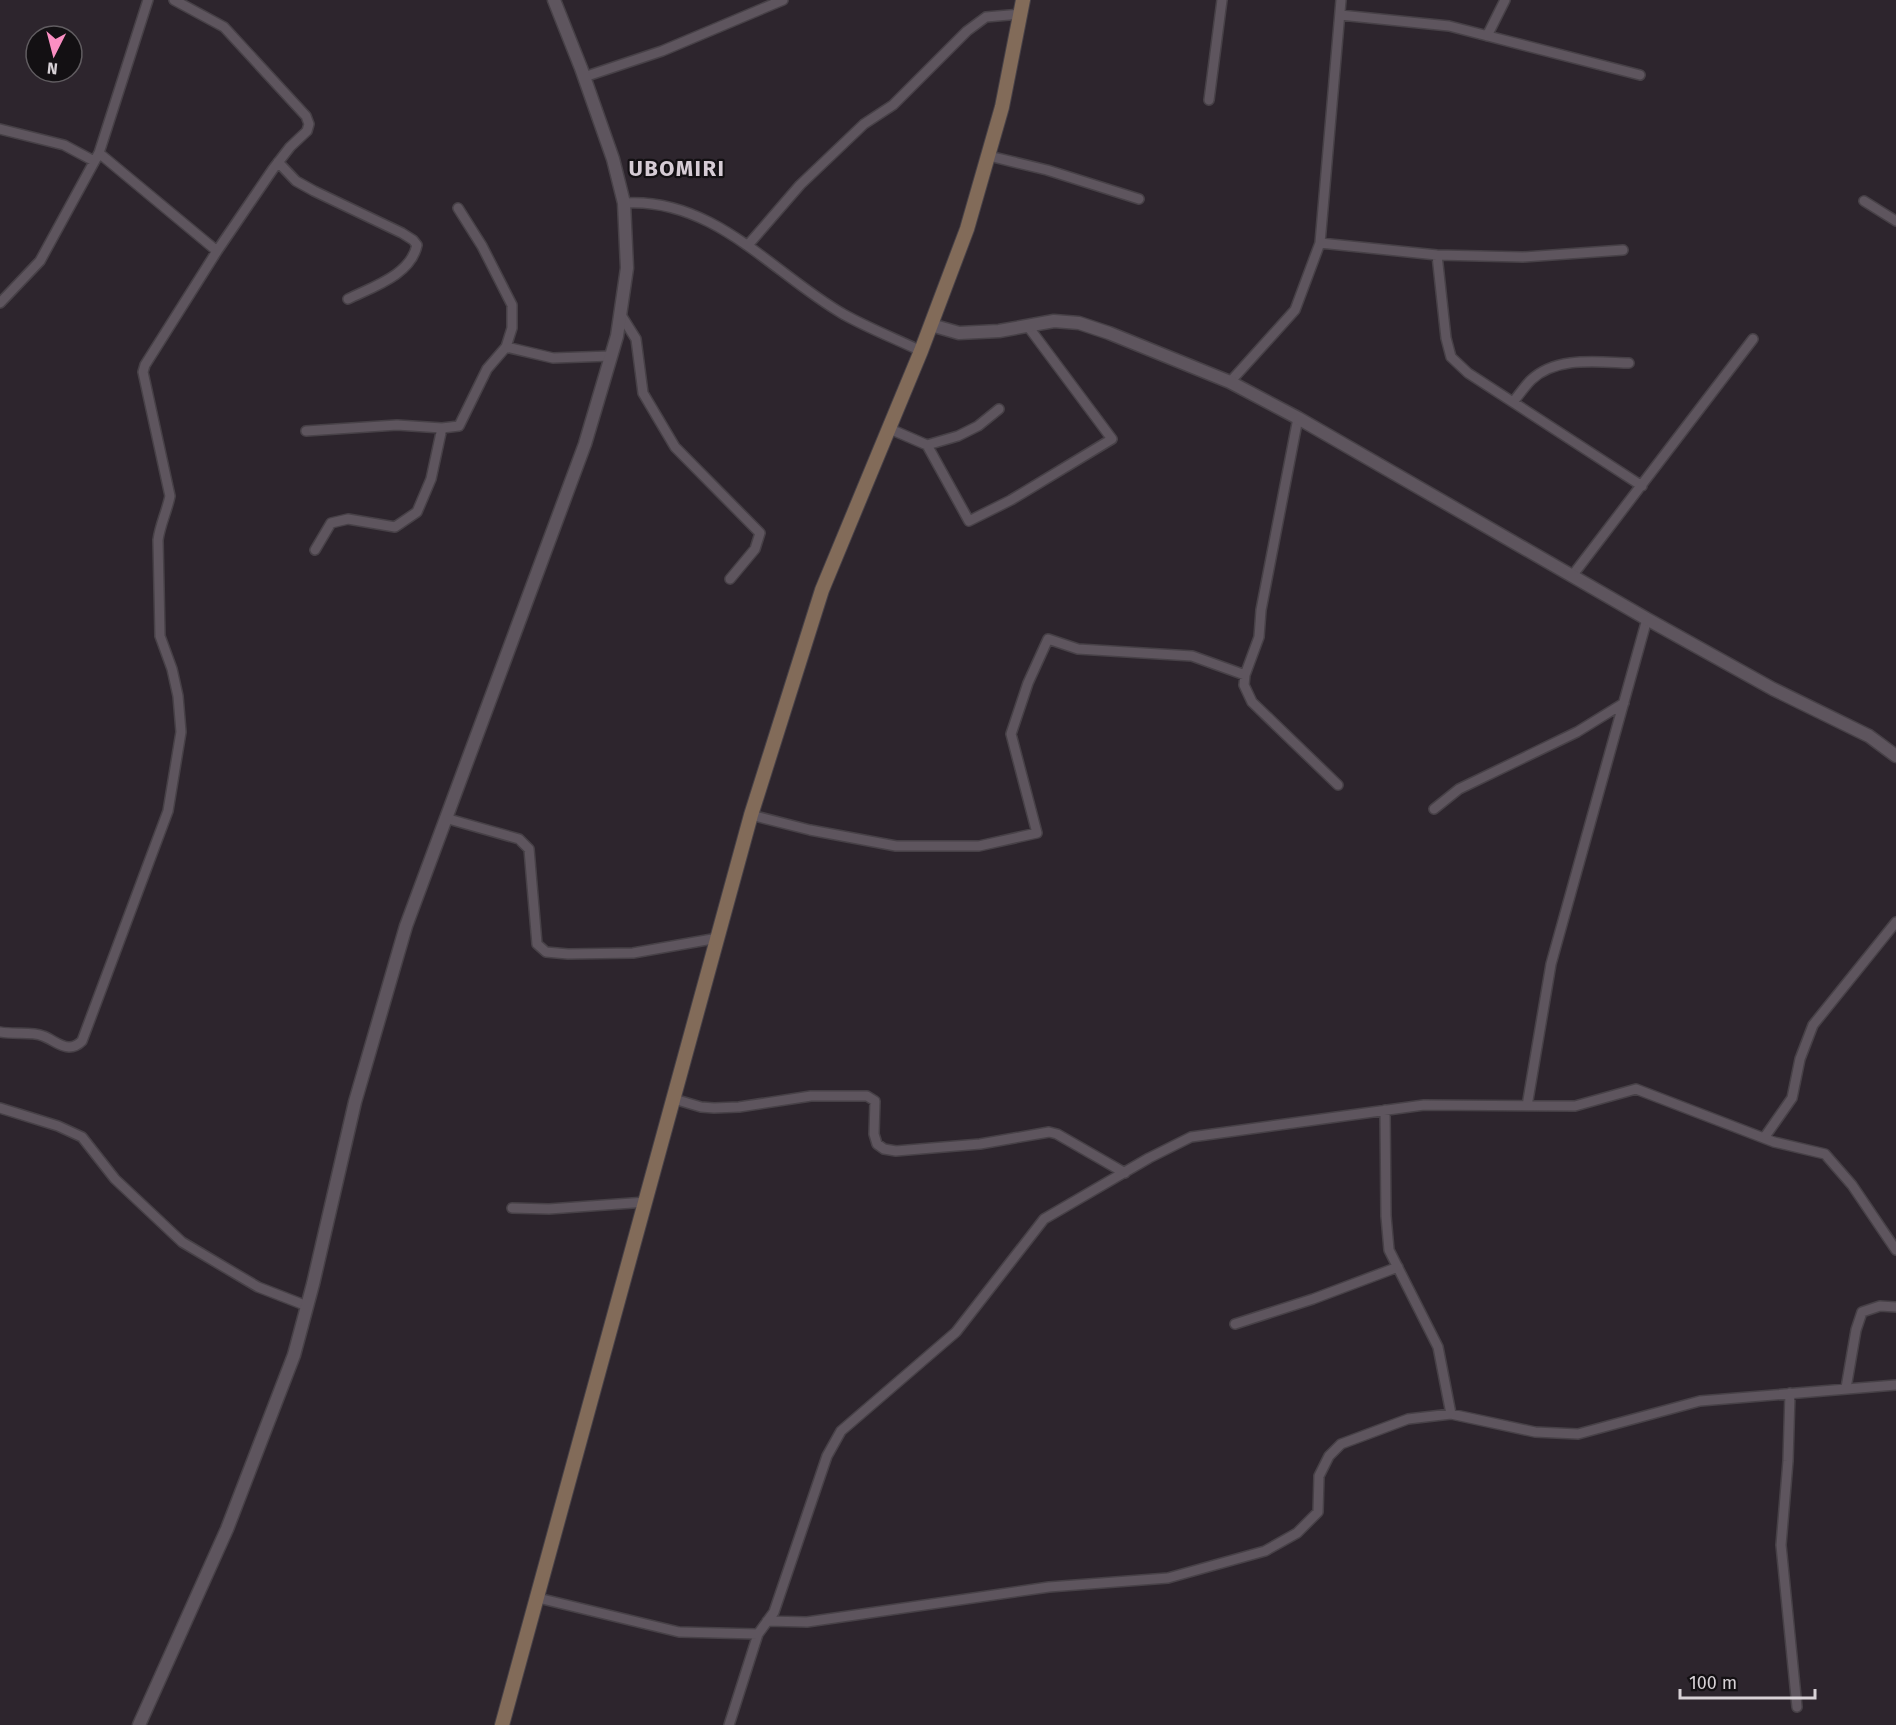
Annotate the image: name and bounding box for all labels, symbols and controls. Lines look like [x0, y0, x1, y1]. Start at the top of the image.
north arrow [24, 24, 84, 84]
text: N [46, 58, 59, 78]
district label: UBOMIRI [628, 155, 726, 182]
scale bar [1680, 1662, 1815, 1700]
text: 100 m [1689, 1672, 1737, 1694]

